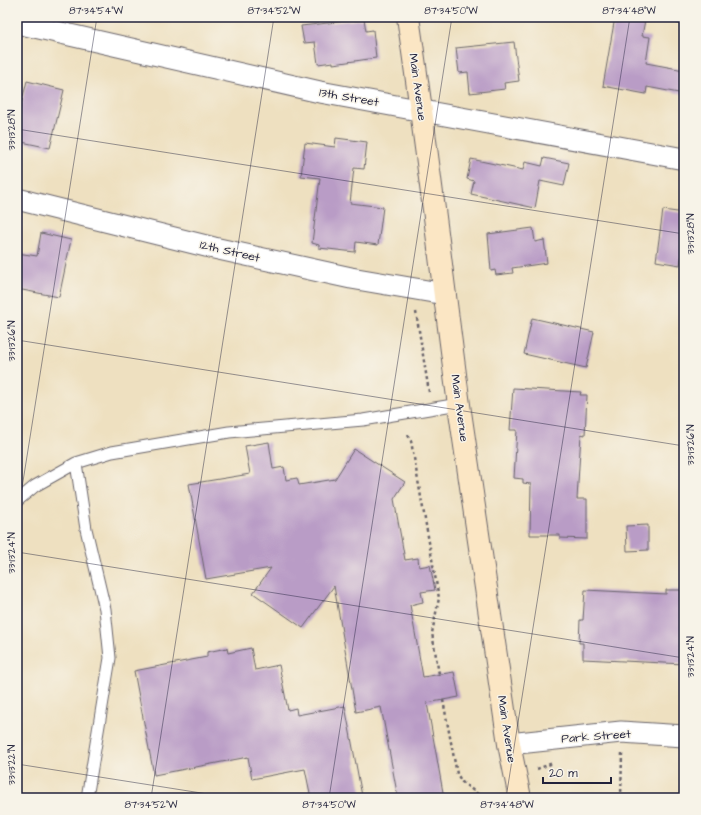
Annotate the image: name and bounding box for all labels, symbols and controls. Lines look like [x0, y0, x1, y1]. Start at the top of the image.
text: 87°34'54"W [69, 4, 124, 18]
text: 87°34'52"W [248, 4, 301, 18]
text: 87°34'50"W [424, 4, 478, 18]
text: 87°34'48"W [602, 4, 656, 18]
street label: Main Avenue [404, 52, 431, 122]
street label: 13th Street [318, 84, 380, 111]
text: 33°13'28"N [5, 109, 19, 151]
text: 33°13'28"N [684, 213, 698, 255]
street label: 12th Street [198, 236, 262, 267]
text: 33°13'26"N [5, 321, 19, 362]
street label: Main Avenue [446, 373, 473, 443]
text: 33°13'26"N [684, 425, 698, 466]
text: 33°13'24"N [5, 532, 19, 574]
text: 33°13'24"N [684, 636, 698, 678]
street label: Main Avenue [493, 694, 520, 764]
street label: Park Street [561, 726, 631, 747]
text: 33°13'22"N [5, 745, 19, 785]
scale bar [543, 759, 611, 785]
text: 20 m [549, 765, 578, 782]
text: 87°34'52"W [125, 798, 178, 812]
text: 87°34'50"W [302, 798, 356, 812]
text: 87°34'48"W [480, 798, 534, 812]

